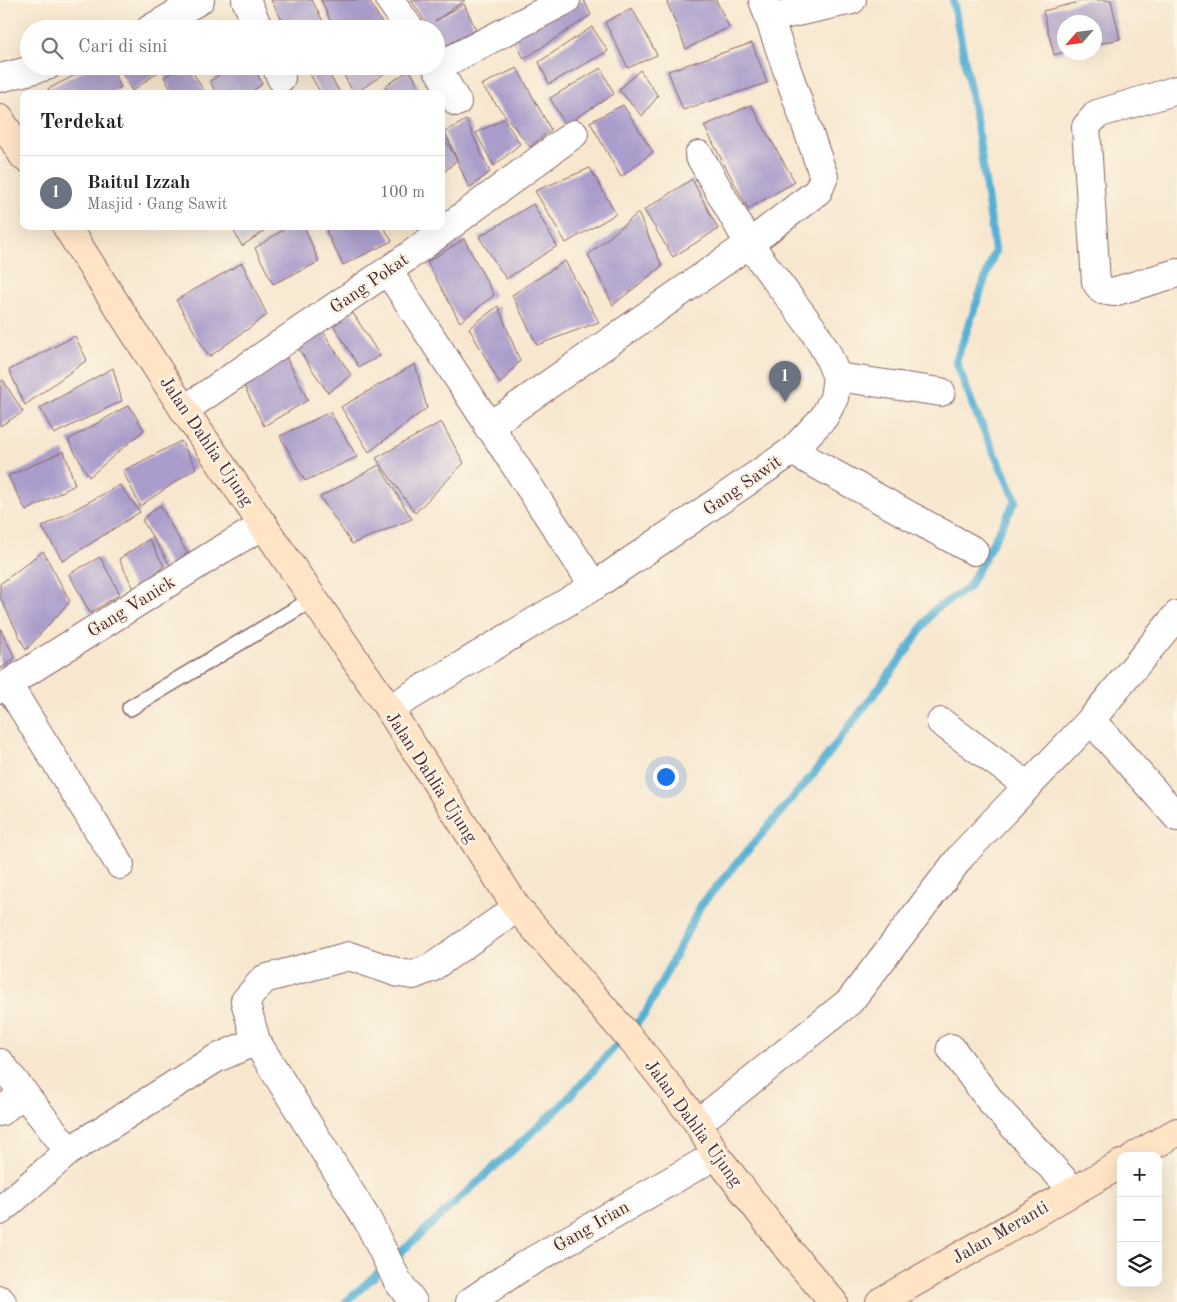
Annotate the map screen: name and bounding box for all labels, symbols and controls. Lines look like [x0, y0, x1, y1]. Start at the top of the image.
north arrow [1057, 15, 1102, 60]
search box [20, 20, 445, 75]
icon: search [38, 34, 66, 62]
text: Cari di sini [78, 38, 168, 57]
text: Terdekat [40, 112, 124, 133]
text: Baitul Izzah [87, 174, 190, 193]
text: 1 [51, 185, 61, 201]
text: 100 m [380, 185, 425, 201]
text: Masjid · Gang Sawit [87, 197, 227, 213]
street label: Gang Pokat [327, 250, 412, 317]
pin: 1 [769, 361, 801, 402]
street label: Jalan Dahlia Ujung [156, 373, 256, 510]
street label: Gang Sawit [700, 452, 785, 519]
street label: Gang Vanick [85, 573, 178, 641]
street label: Jalan Dahlia Ujung [382, 709, 480, 847]
your location [653, 764, 679, 790]
street label: Jalan Dahlia Ujung [641, 1057, 745, 1191]
map controls [1117, 1152, 1162, 1287]
button: + [1117, 1152, 1162, 1197]
button: − [1117, 1197, 1162, 1242]
street label: Gang Irian [551, 1198, 633, 1256]
street label: Jalan Meranti [949, 1198, 1052, 1268]
button: layers [1117, 1242, 1162, 1287]

